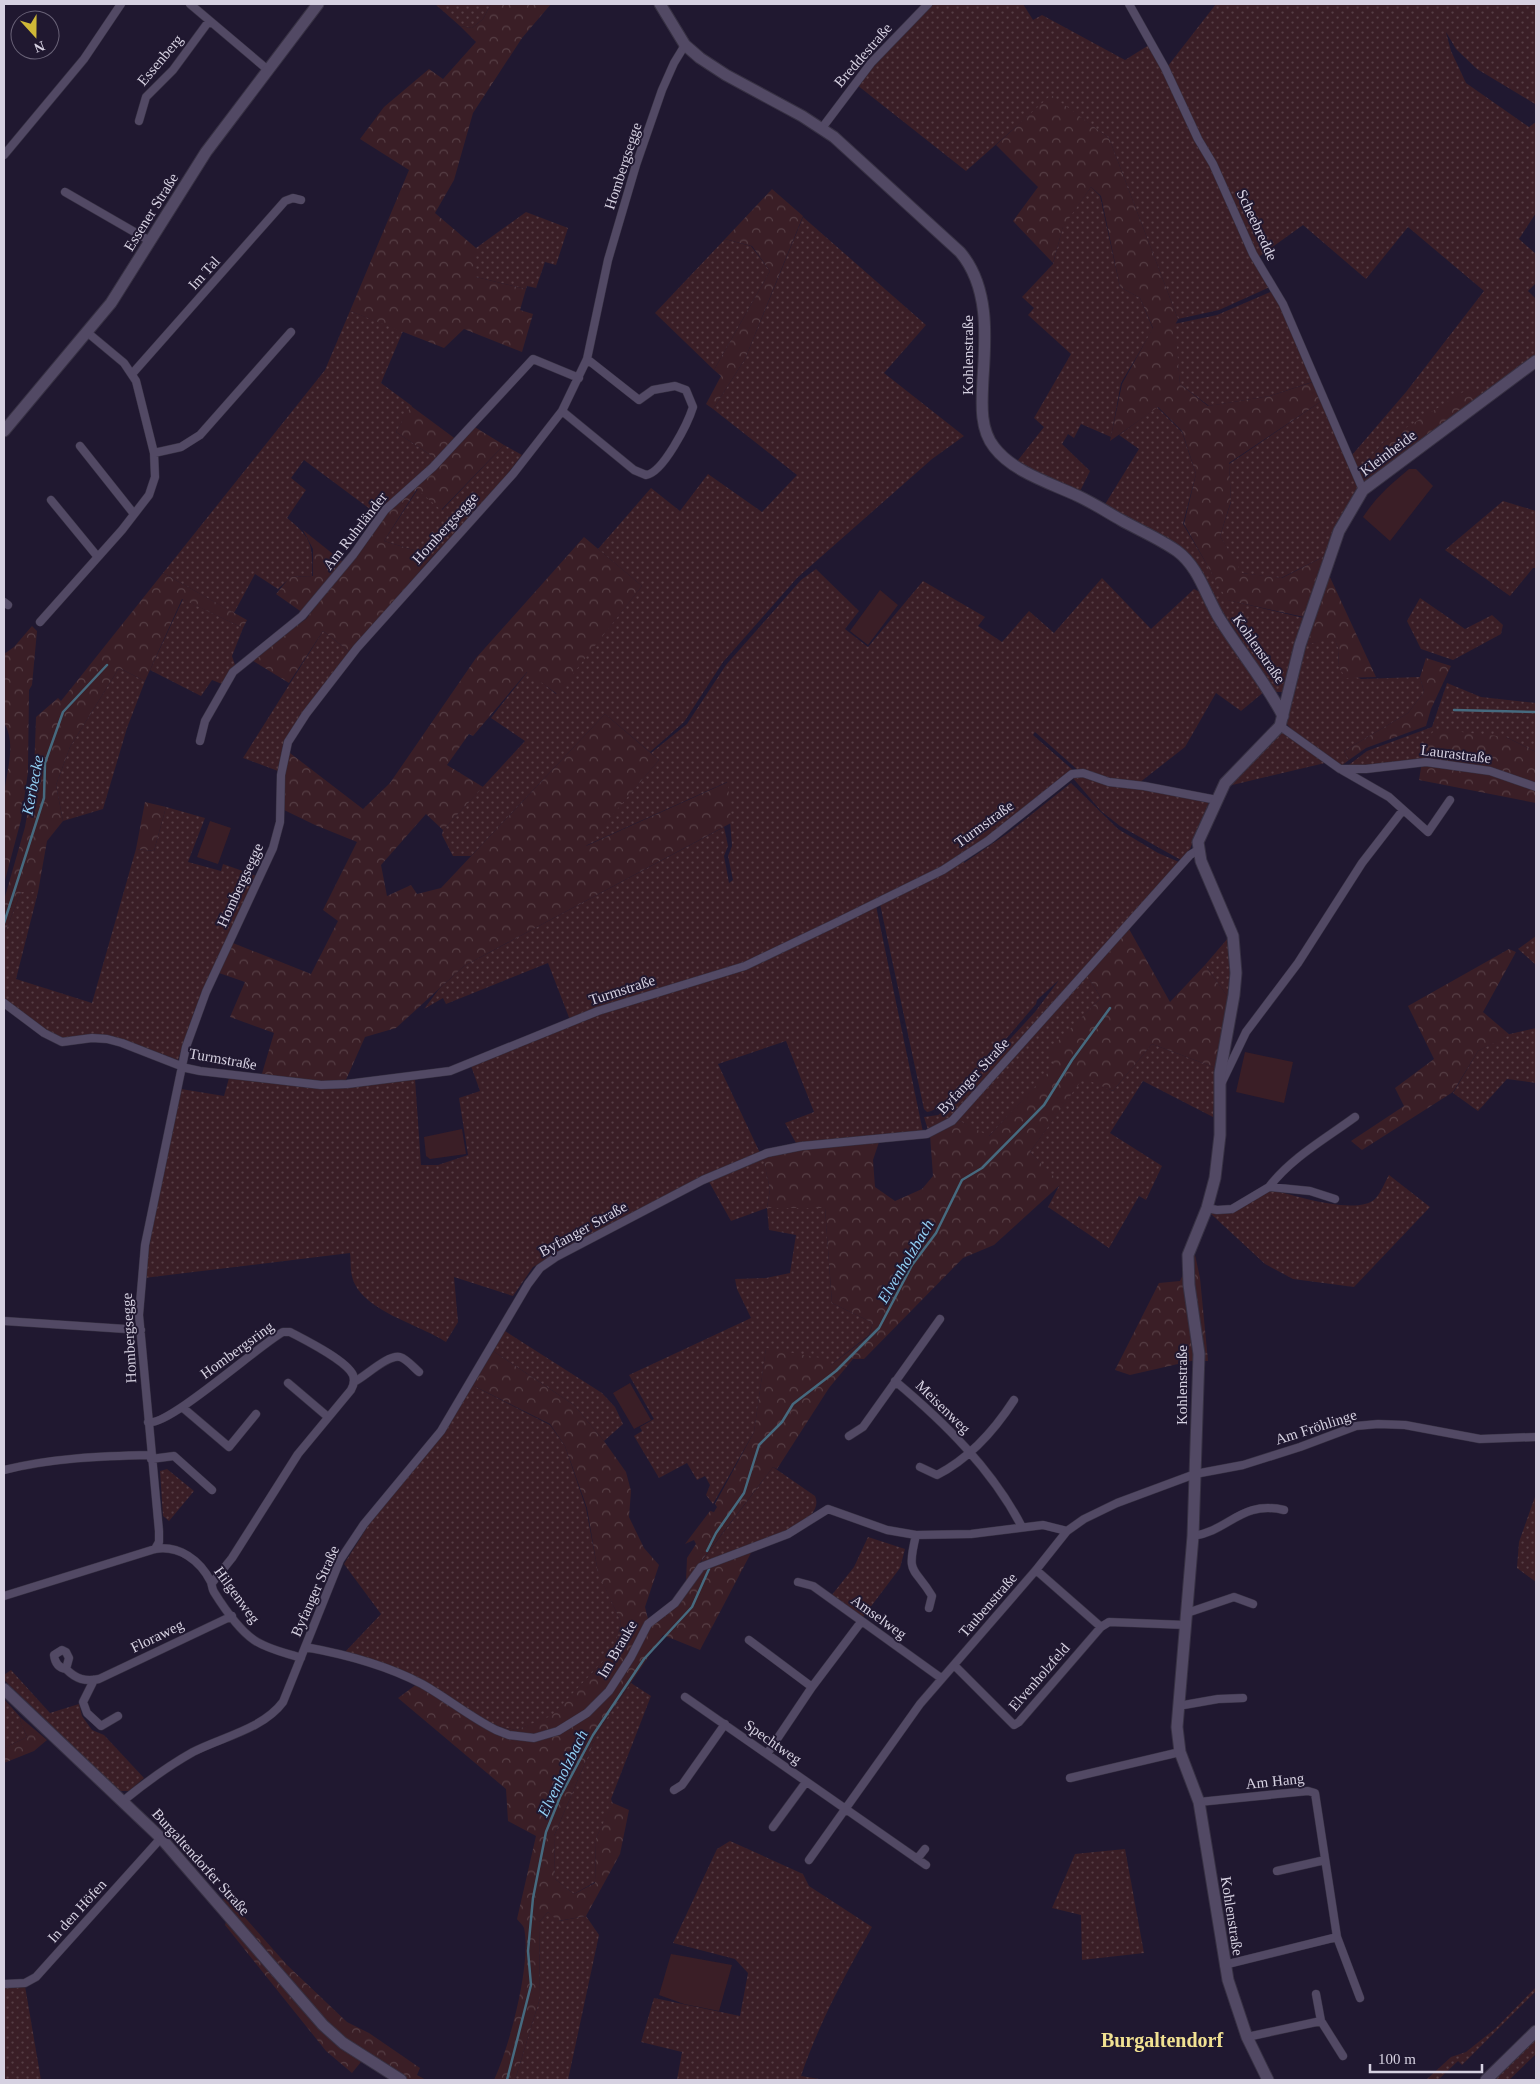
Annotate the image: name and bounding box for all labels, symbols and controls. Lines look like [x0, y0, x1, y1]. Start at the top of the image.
north arrow [10, 10, 60, 60]
street label: Breddestraße [831, 20, 895, 90]
street label: Essenberg [134, 31, 186, 89]
text: N [32, 38, 47, 55]
street label: Hombergsegge [601, 120, 645, 212]
street label: Essener Straße [121, 170, 181, 254]
street label: Scheebredde [1234, 187, 1281, 263]
street label: Im Tal [185, 253, 223, 293]
street label: Kohlenstraße [960, 315, 976, 395]
street label: Kleinheide [1357, 427, 1419, 479]
street label: Am Ruhrländer [320, 489, 390, 573]
street label: Hombergsegge [409, 489, 481, 567]
street label: Kohlenstraße [1230, 612, 1289, 687]
street label: Laurastraße [1420, 742, 1492, 766]
water label: Kerbecke [18, 754, 47, 817]
street label: Turmstraße [952, 797, 1017, 851]
street label: Hombergsegge [214, 840, 267, 929]
street label: Turmstraße [587, 972, 657, 1008]
street label: Byfanger Straße [934, 1035, 1012, 1117]
street label: Turmstraße [188, 1045, 259, 1073]
street label: Byfanger Straße [536, 1198, 630, 1260]
water label: Elvenholzbach [873, 1217, 937, 1307]
street label: Hombergsegge [119, 1292, 139, 1384]
street label: Hombergsring [197, 1318, 277, 1382]
street label: Kohlenstraße [1174, 1345, 1190, 1425]
street label: Meisenweg [913, 1377, 974, 1437]
street label: Am Fröhlinge [1273, 1406, 1359, 1448]
street label: Byfanger Straße [288, 1543, 342, 1639]
street label: Hilgenweg [211, 1564, 263, 1627]
street label: Taubenstraße [956, 1569, 1020, 1640]
street label: Amselweg [848, 1592, 910, 1643]
street label: Floraweg [128, 1616, 186, 1656]
street label: Im Brauke [594, 1617, 640, 1681]
street label: Elvenholzfeld [1005, 1640, 1073, 1714]
street label: Spechtweg [741, 1717, 805, 1768]
water label: Elvenholzbach [534, 1727, 591, 1820]
street label: Am Hang [1245, 1770, 1306, 1792]
street label: Burgaltendorfer Straße [149, 1806, 253, 1919]
street label: Kohlenstraße [1218, 1875, 1246, 1957]
street label: In den Höfen [45, 1876, 110, 1946]
district label: Burgaltendorf [1101, 2029, 1223, 2052]
scale bar [1370, 2042, 1482, 2074]
text: 100 m [1378, 2051, 1416, 2067]

